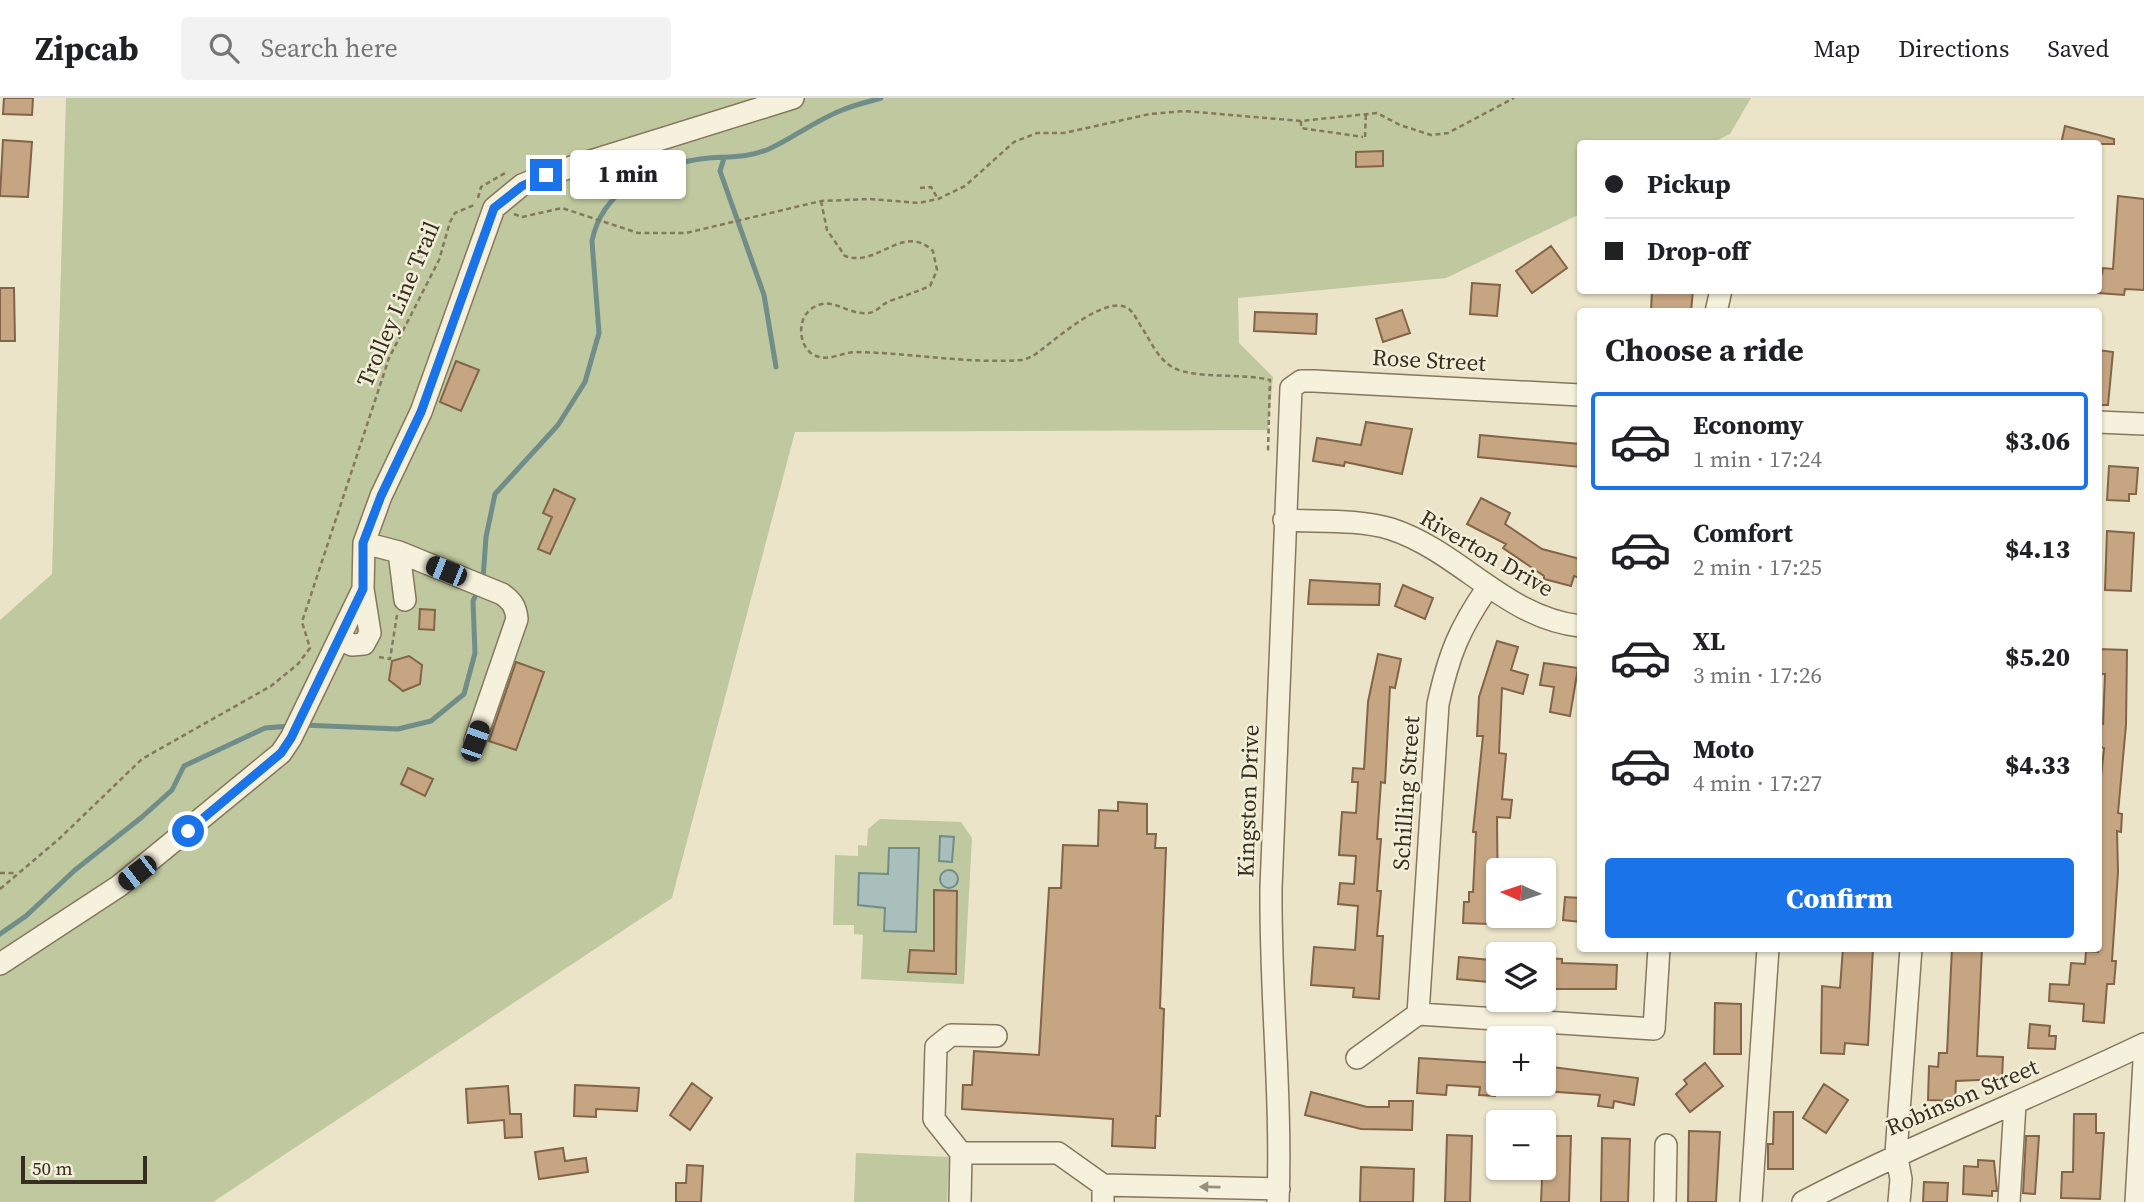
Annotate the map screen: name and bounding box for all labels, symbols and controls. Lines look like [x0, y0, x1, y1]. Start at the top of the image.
search box [181, 17, 671, 80]
text: Zipcab [35, 26, 139, 71]
icon: search [205, 29, 243, 67]
text: Search here [261, 30, 398, 66]
text: Map [1813, 32, 1860, 65]
text: Directions [1898, 32, 2009, 65]
text: Saved [2047, 32, 2109, 65]
callout: 1 min [570, 150, 686, 200]
text: 1 min [598, 158, 658, 190]
route end [530, 159, 562, 191]
text: Pickup [1647, 166, 1731, 202]
street label: Trolley Line Trail [349, 216, 447, 392]
text: Drop-off [1647, 233, 1749, 269]
text: Choose a ride [1605, 328, 1804, 372]
street label: Rose Street [1371, 341, 1487, 379]
text: Economy [1693, 407, 1804, 443]
icon: car [1609, 410, 1672, 473]
text: $3.06 [2005, 423, 2070, 459]
text: 1 min · 17:24 [1693, 443, 1822, 475]
street label: Riverton Drive [1414, 502, 1560, 604]
text: Comfort [1693, 515, 1793, 551]
icon: car [1609, 518, 1672, 581]
text: $4.13 [2005, 531, 2070, 567]
text: 2 min · 17:25 [1693, 551, 1822, 583]
car [423, 553, 470, 589]
text: XL [1693, 623, 1725, 659]
icon: car [1609, 626, 1672, 689]
text: $5.20 [2005, 639, 2070, 675]
text: 3 min · 17:26 [1693, 659, 1822, 691]
street label: Schilling Street [1385, 714, 1427, 871]
car [459, 718, 492, 764]
street label: Kingston Drive [1229, 724, 1267, 878]
text: Moto [1693, 731, 1754, 767]
icon: car [1609, 734, 1672, 797]
text: $4.33 [2005, 747, 2070, 783]
text: 4 min · 17:27 [1693, 767, 1822, 799]
route start [172, 815, 204, 847]
car [114, 852, 161, 894]
north arrow [1486, 858, 1556, 928]
map controls [1486, 858, 1556, 1180]
button: Confirm [1605, 858, 2074, 938]
button: layers [1486, 942, 1556, 1012]
button: + [1486, 1026, 1556, 1096]
street label: Robinson Street [1881, 1050, 2044, 1143]
button: − [1486, 1110, 1556, 1180]
scale bar [21, 1153, 147, 1185]
text: 50 m [32, 1155, 73, 1181]
one-way arrow [1199, 1181, 1221, 1193]

